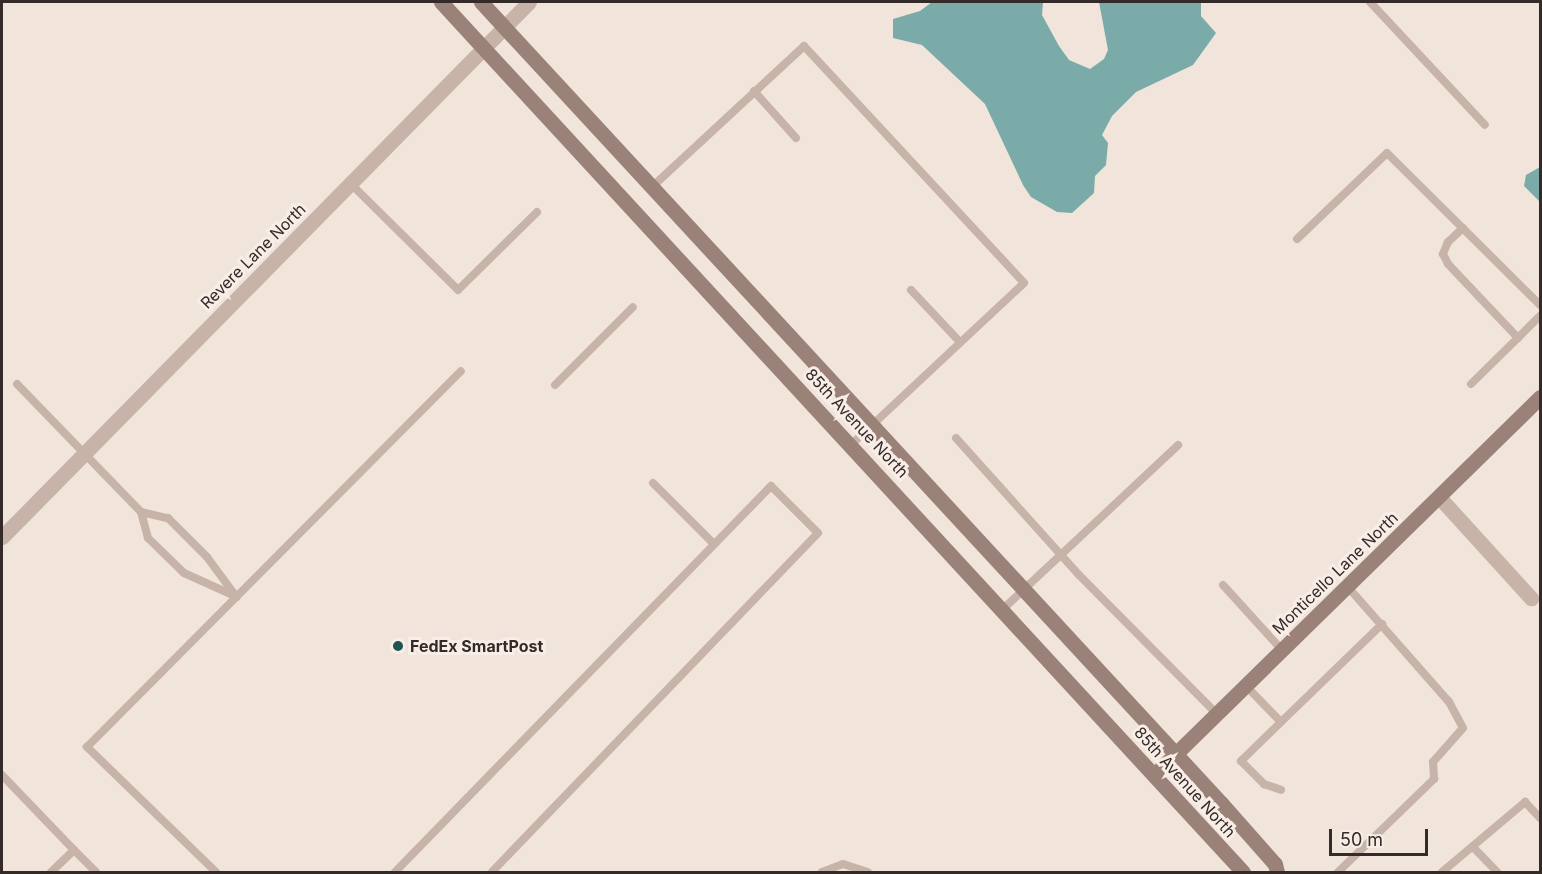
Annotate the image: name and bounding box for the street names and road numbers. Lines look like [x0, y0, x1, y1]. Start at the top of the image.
street label: Revere Lane North [197, 200, 309, 312]
street label: 85th Avenue North [802, 364, 912, 482]
street label: Monticello Lane North [1268, 508, 1402, 638]
street label: 85th Avenue North [1130, 723, 1240, 841]

